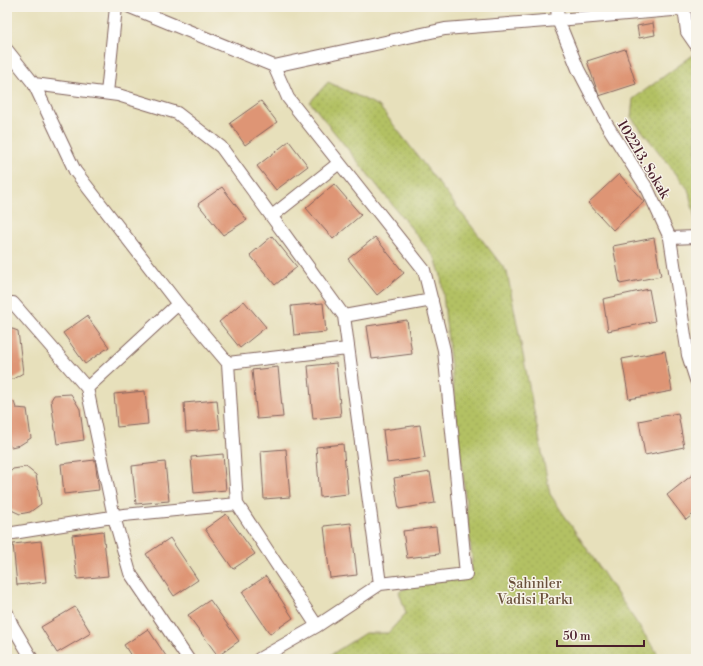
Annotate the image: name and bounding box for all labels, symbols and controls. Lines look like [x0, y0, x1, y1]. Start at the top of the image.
street label: 102213. Sokak [613, 117, 674, 203]
park label: Şahinler Vadisi Parkı [496, 575, 573, 609]
scale bar [557, 622, 644, 648]
text: 50 m [563, 629, 591, 644]

